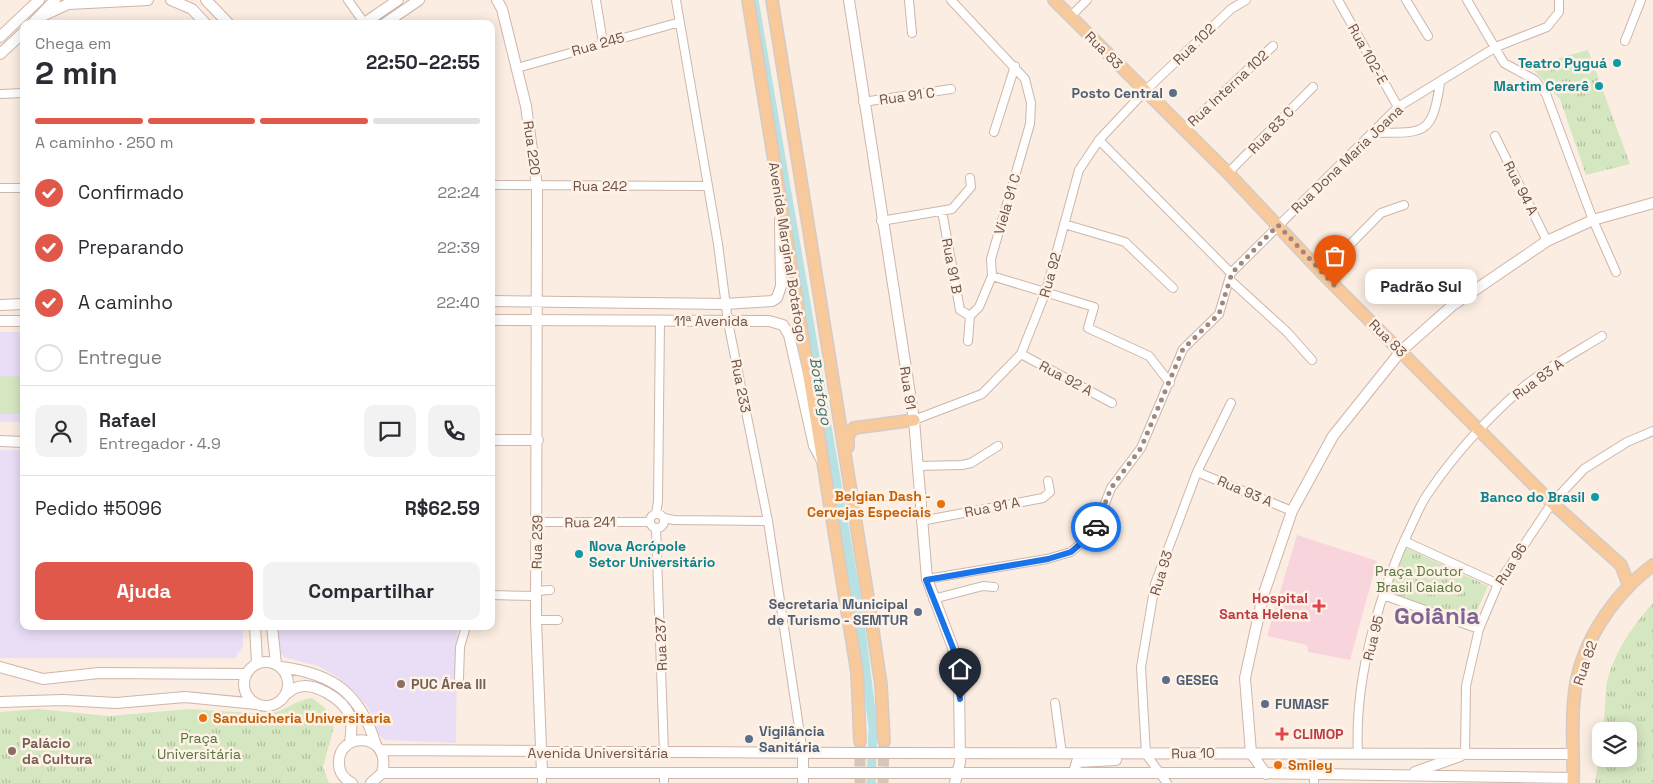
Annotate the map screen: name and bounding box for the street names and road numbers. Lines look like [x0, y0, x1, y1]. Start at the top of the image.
street label: Rua 102 [1169, 19, 1219, 69]
street label: Rua 102-E [1344, 21, 1392, 88]
street label: Rua 83 [1081, 27, 1127, 73]
street label: Rua 245 [569, 28, 627, 60]
street label: Rua Interna 102 [1184, 46, 1272, 130]
street label: Rua 91 C [878, 83, 936, 109]
street label: Rua Dona Maria Joana [1287, 101, 1407, 217]
street label: Rua 83 C [1244, 103, 1298, 157]
street label: Rua 220 [519, 120, 545, 176]
street label: Rua 94 A [1500, 158, 1542, 218]
street label: Avenida Marginal Botafogo [765, 161, 811, 343]
street label: Viela 91 C [990, 171, 1024, 237]
street label: Rua 242 [573, 177, 627, 195]
street label: Rua 91 B [938, 237, 966, 295]
street label: Rua 92 [1035, 250, 1065, 300]
street label: 11ª Avenida [674, 312, 748, 330]
street label: Rua 83 [1365, 315, 1411, 361]
street label: Rua 83 A [1509, 354, 1567, 403]
street label: Rua 92 A [1036, 356, 1096, 400]
street label: Rua 233 [727, 358, 755, 414]
street label: Rua 91 [896, 365, 920, 411]
street label: Rua 93 A [1215, 471, 1276, 511]
street label: Rua 91 A [963, 493, 1021, 521]
street label: Rua 241 [564, 513, 616, 531]
street label: Rua 239 [528, 515, 546, 569]
street label: Rua 96 [1491, 540, 1531, 588]
street label: Rua 93 [1146, 548, 1176, 598]
street label: Rua 95 [1359, 613, 1387, 663]
street label: Rua 237 [651, 617, 671, 671]
street label: Rua 82 [1569, 638, 1601, 688]
street label: Avenida Universitária [528, 744, 668, 762]
street label: Rua 10 [1171, 744, 1215, 762]

